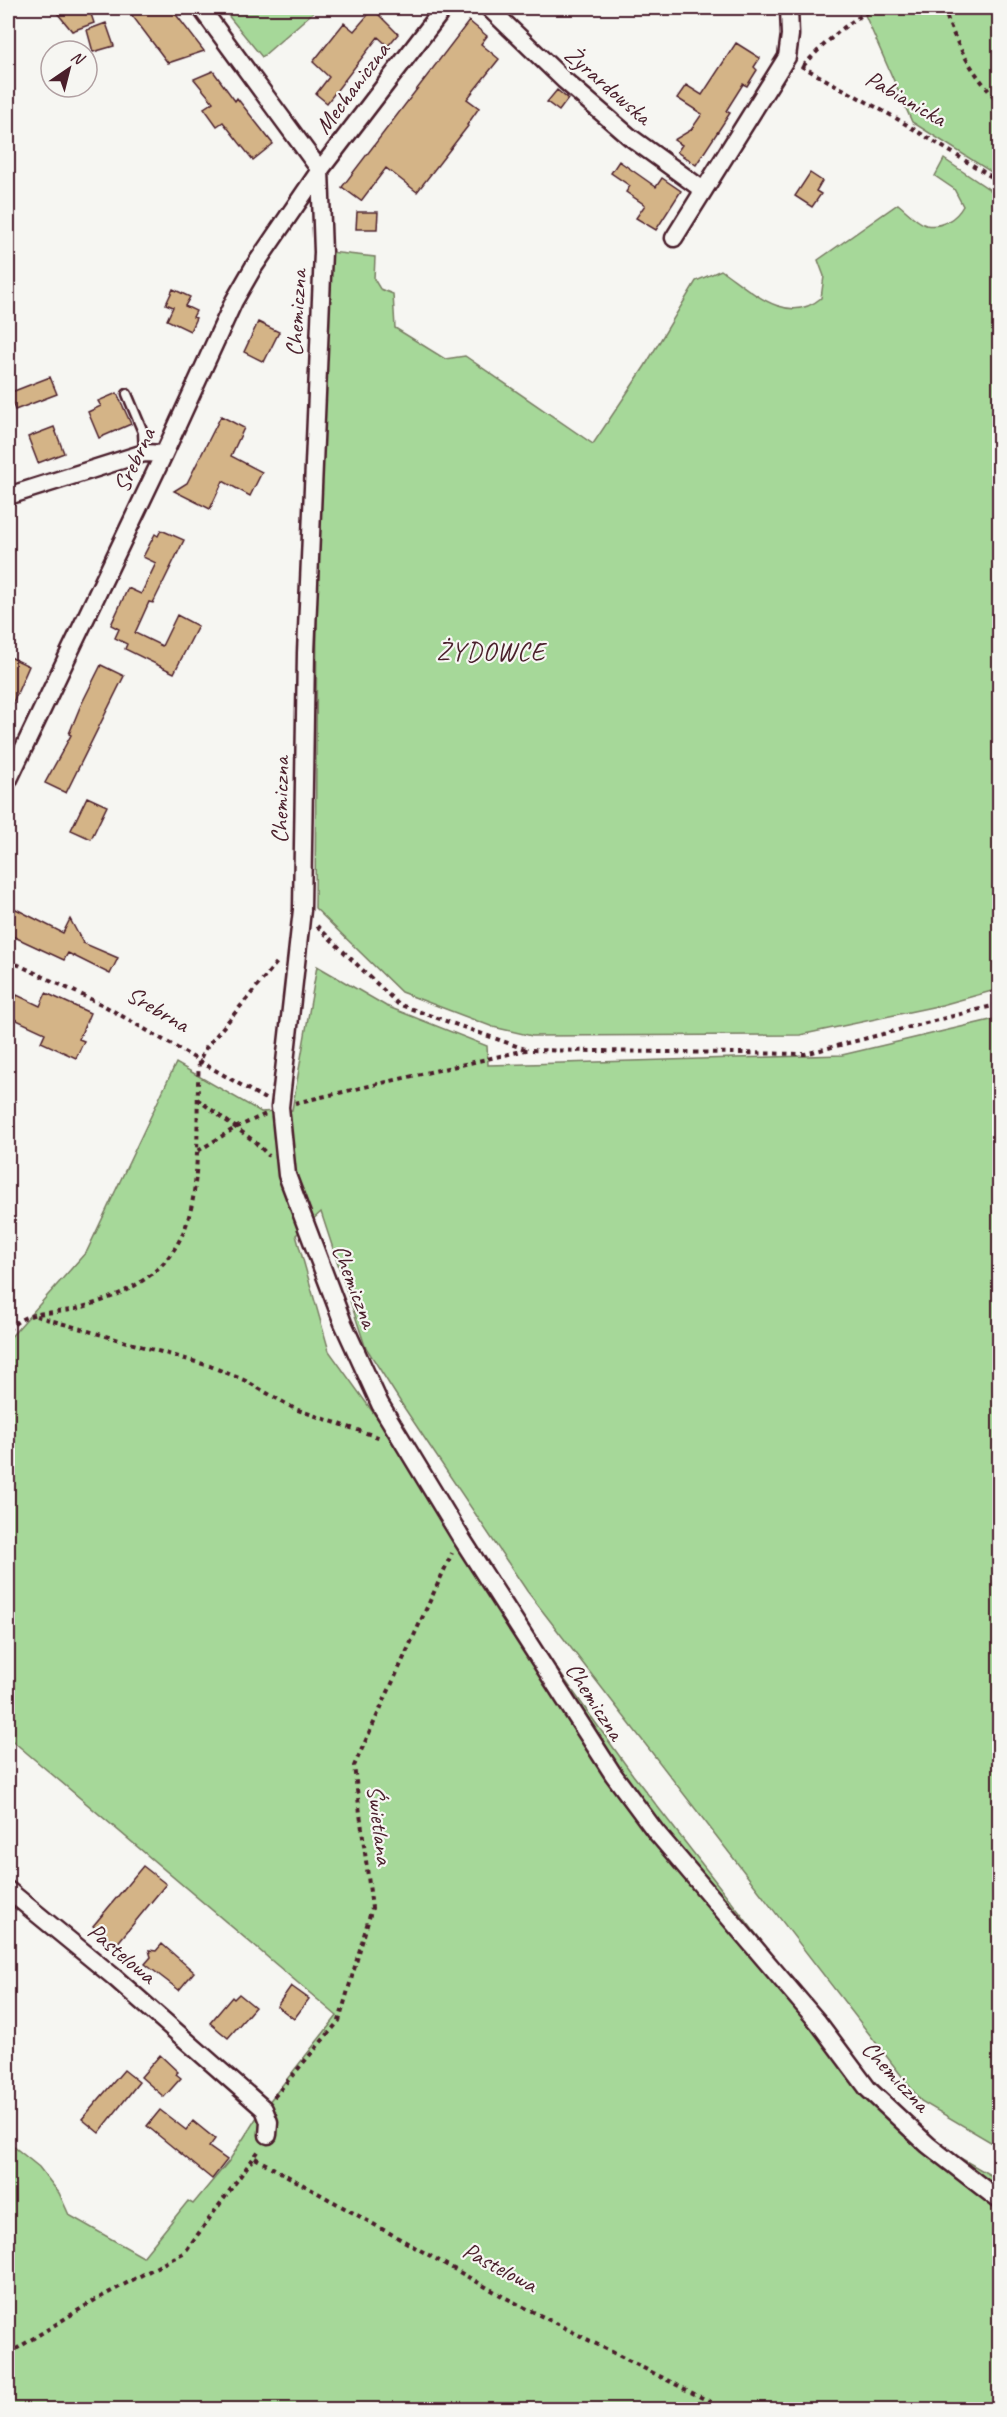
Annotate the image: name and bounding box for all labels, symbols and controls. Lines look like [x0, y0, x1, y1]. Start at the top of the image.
street label: Mechaniczna [308, 35, 397, 140]
north arrow [39, 39, 99, 99]
street label: Żyrardowska [558, 39, 659, 132]
text: N [67, 46, 89, 70]
street label: Pabianicka [860, 63, 953, 134]
street label: Chemiczna [279, 267, 313, 357]
street label: Srebrna [106, 422, 162, 497]
district label: ŻYDOWCE [436, 635, 548, 668]
street label: Chemiczna [264, 754, 296, 844]
street label: Srebrna [121, 979, 196, 1040]
street label: Chemiczna [325, 1240, 385, 1334]
street label: Chemiczna [559, 1657, 632, 1747]
street label: Świetlana [360, 1784, 400, 1868]
street label: Pastelowa [82, 1916, 163, 1991]
street label: Chemiczna [856, 2034, 938, 2119]
street label: Pastelowa [458, 2235, 544, 2300]

